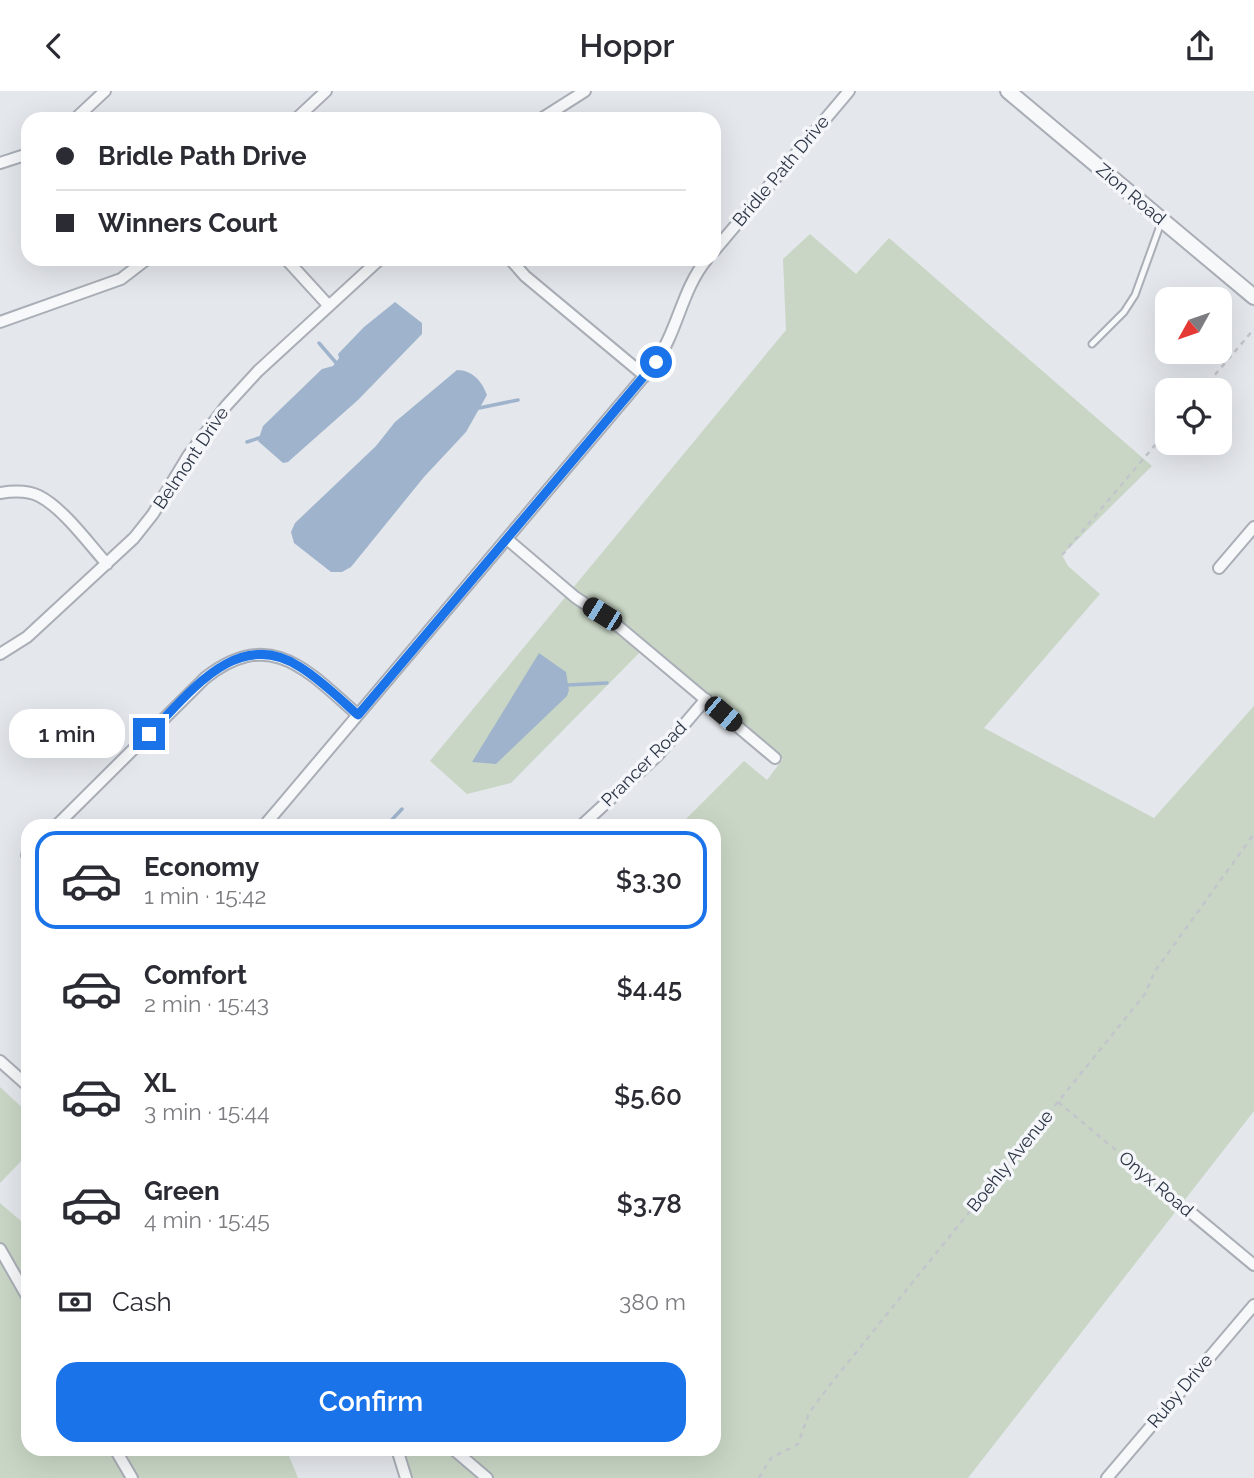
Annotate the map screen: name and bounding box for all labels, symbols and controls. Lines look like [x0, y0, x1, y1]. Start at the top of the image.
icon: back [35, 27, 73, 65]
text: Hoppr [580, 27, 674, 64]
icon: share [1181, 27, 1219, 65]
street label: Bridle Path Drive [728, 111, 833, 230]
text: Bridle Path Drive [98, 141, 307, 171]
street label: Zion Road [1092, 159, 1170, 229]
text: Winners Court [98, 208, 278, 238]
north arrow [1155, 287, 1232, 364]
map controls [1155, 287, 1232, 455]
route start [640, 346, 672, 378]
button: locate [1155, 378, 1232, 455]
street label: Belmont Drive [149, 402, 233, 513]
car [579, 594, 626, 634]
car [701, 692, 746, 736]
callout: 1 min [9, 709, 124, 759]
street label: Prancer Road [597, 717, 691, 811]
route end [133, 718, 165, 750]
text: 1 min [38, 720, 96, 747]
icon: car [60, 849, 123, 912]
text: Economy [144, 852, 259, 882]
text: $3.30 [616, 865, 682, 895]
text: 1 min · 15:42 [144, 882, 267, 909]
icon: car [60, 957, 123, 1020]
text: Comfort [144, 960, 247, 990]
text: $4.45 [616, 973, 682, 1003]
text: 2 min · 15:43 [144, 990, 269, 1017]
icon: car [60, 1065, 123, 1128]
text: XL [144, 1068, 176, 1098]
text: $5.60 [614, 1081, 682, 1111]
text: 3 min · 15:44 [144, 1098, 270, 1125]
street label: Boehly Avenue [962, 1105, 1057, 1216]
street label: Onyx Road [1115, 1147, 1198, 1221]
icon: car [60, 1173, 123, 1236]
text: Green [144, 1176, 220, 1206]
text: $3.78 [617, 1189, 682, 1219]
text: 4 min · 15:45 [144, 1206, 270, 1233]
icon: cash [56, 1283, 94, 1321]
text: Cash [112, 1287, 172, 1317]
text: 380 m [619, 1288, 686, 1315]
street label: Ruby Drive [1143, 1349, 1217, 1432]
button: Confirm [56, 1362, 686, 1442]

